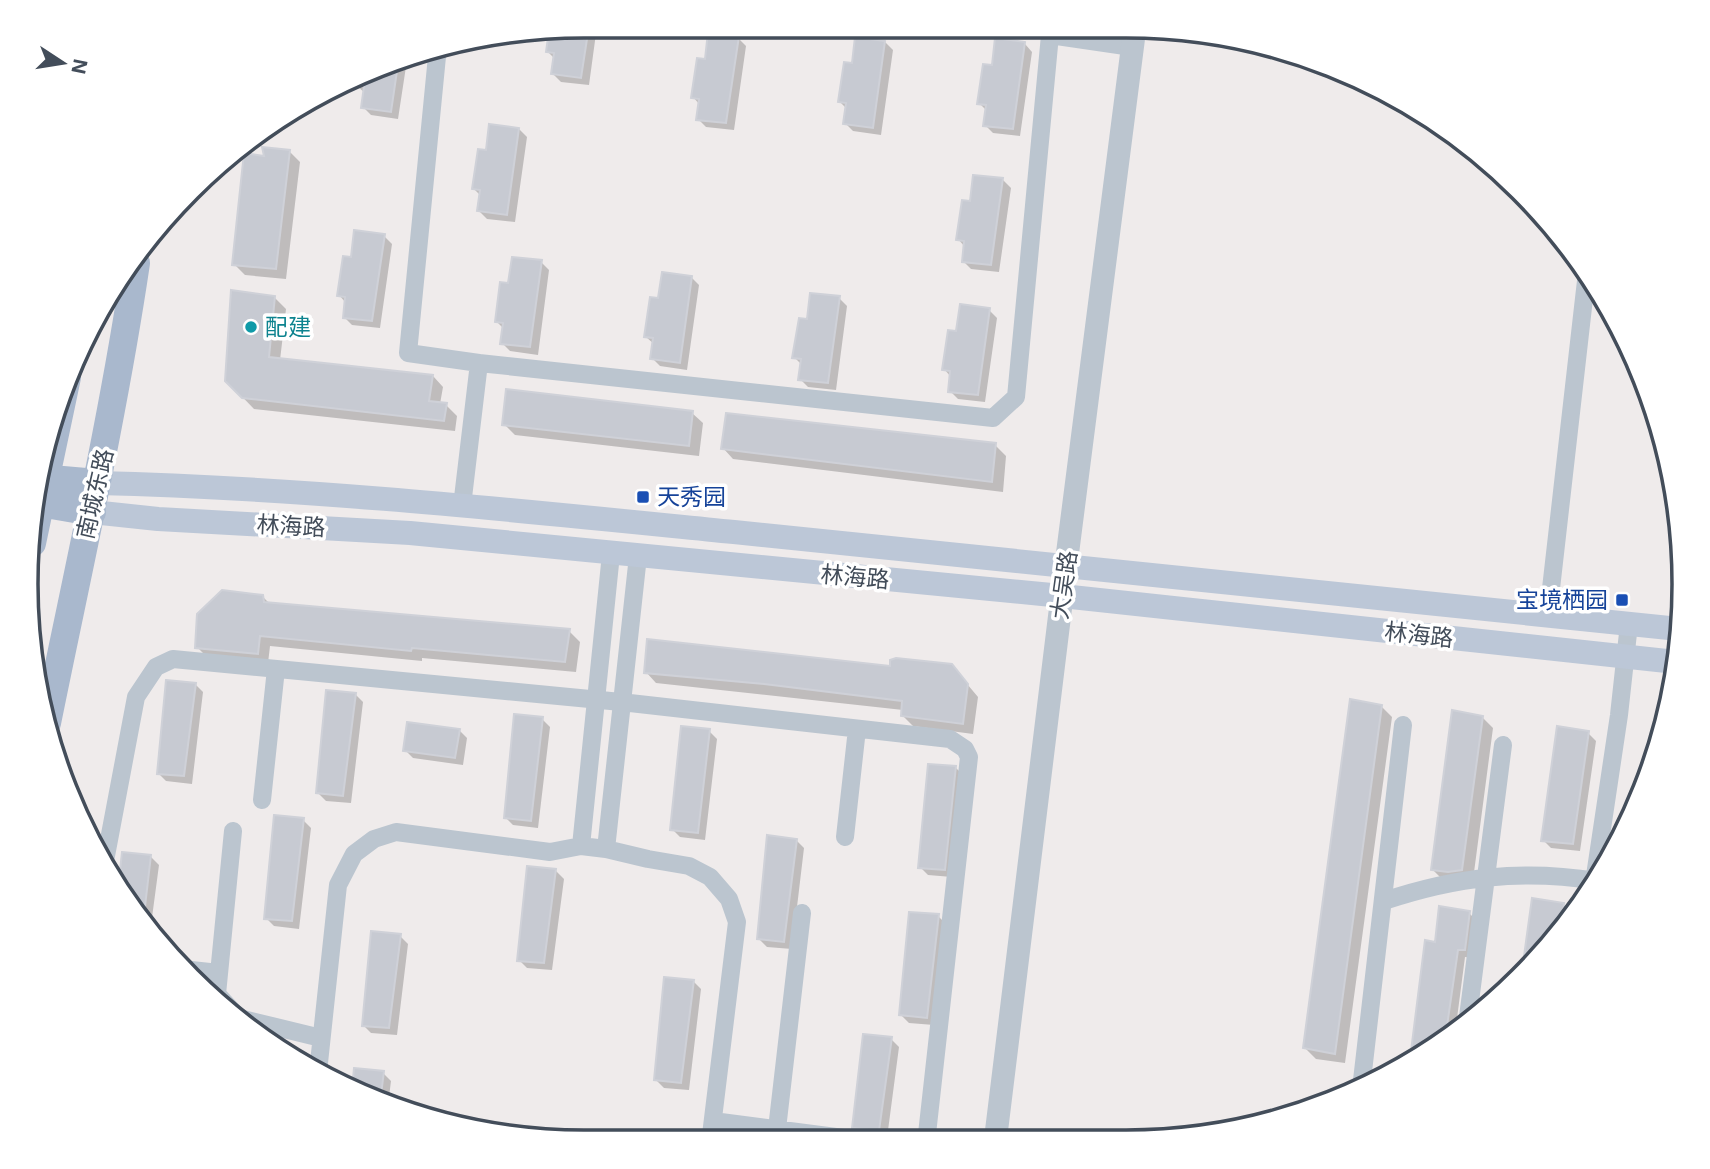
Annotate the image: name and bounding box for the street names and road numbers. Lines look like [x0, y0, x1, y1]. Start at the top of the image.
street label: 南城东路 [71, 446, 119, 542]
street label: 林海路 [256, 510, 326, 542]
street label: 大吴路 [1045, 549, 1083, 621]
street label: 林海路 [819, 560, 891, 594]
street label: 林海路 [1383, 617, 1455, 653]

